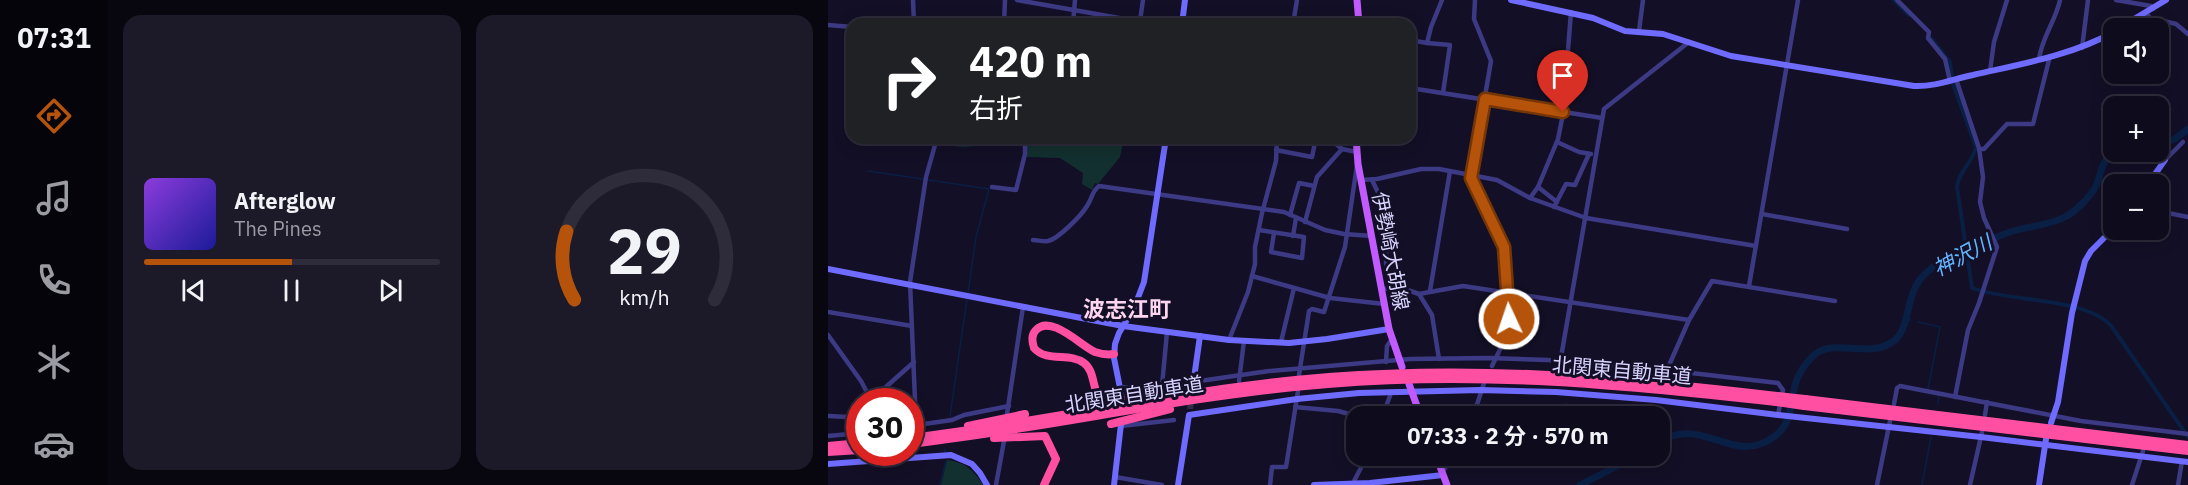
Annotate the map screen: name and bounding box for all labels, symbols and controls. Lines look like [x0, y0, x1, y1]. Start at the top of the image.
map controls [2103, 18, 2169, 240]
button: sound [2103, 18, 2169, 84]
text: 07:31 [17, 20, 91, 55]
text: 420 m [969, 34, 1092, 89]
icon: right [870, 42, 948, 120]
pin [1537, 50, 1588, 112]
icon: arrive [1546, 59, 1579, 92]
text: 右折 [969, 90, 1023, 125]
icon: directions [33, 95, 75, 137]
button: + [2103, 96, 2169, 162]
button: − [2103, 174, 2169, 240]
icon: music [33, 177, 75, 219]
text: Afterglow [234, 186, 336, 215]
street label: 伊勢崎大胡線 [1366, 190, 1416, 312]
text: 29 [607, 210, 682, 291]
text: The Pines [234, 215, 322, 242]
water label: 神沢川 [1928, 227, 1998, 282]
icon: phone [33, 259, 75, 301]
icon: previous [177, 274, 210, 307]
icon: pause [275, 274, 308, 307]
icon: next [374, 274, 407, 307]
text: km/h [619, 283, 669, 311]
position arrow [1477, 287, 1541, 351]
district label: 波志江町 [1083, 294, 1171, 323]
icon: climate [33, 341, 75, 383]
street label: 北関東自動車道 [1551, 350, 1693, 390]
street label: 北関東自動車道 [1063, 370, 1205, 418]
speed limit sign: 30 [846, 388, 924, 466]
text: 07:33 · 2 分 · 570 m [1407, 421, 1609, 450]
icon: car [33, 423, 75, 465]

